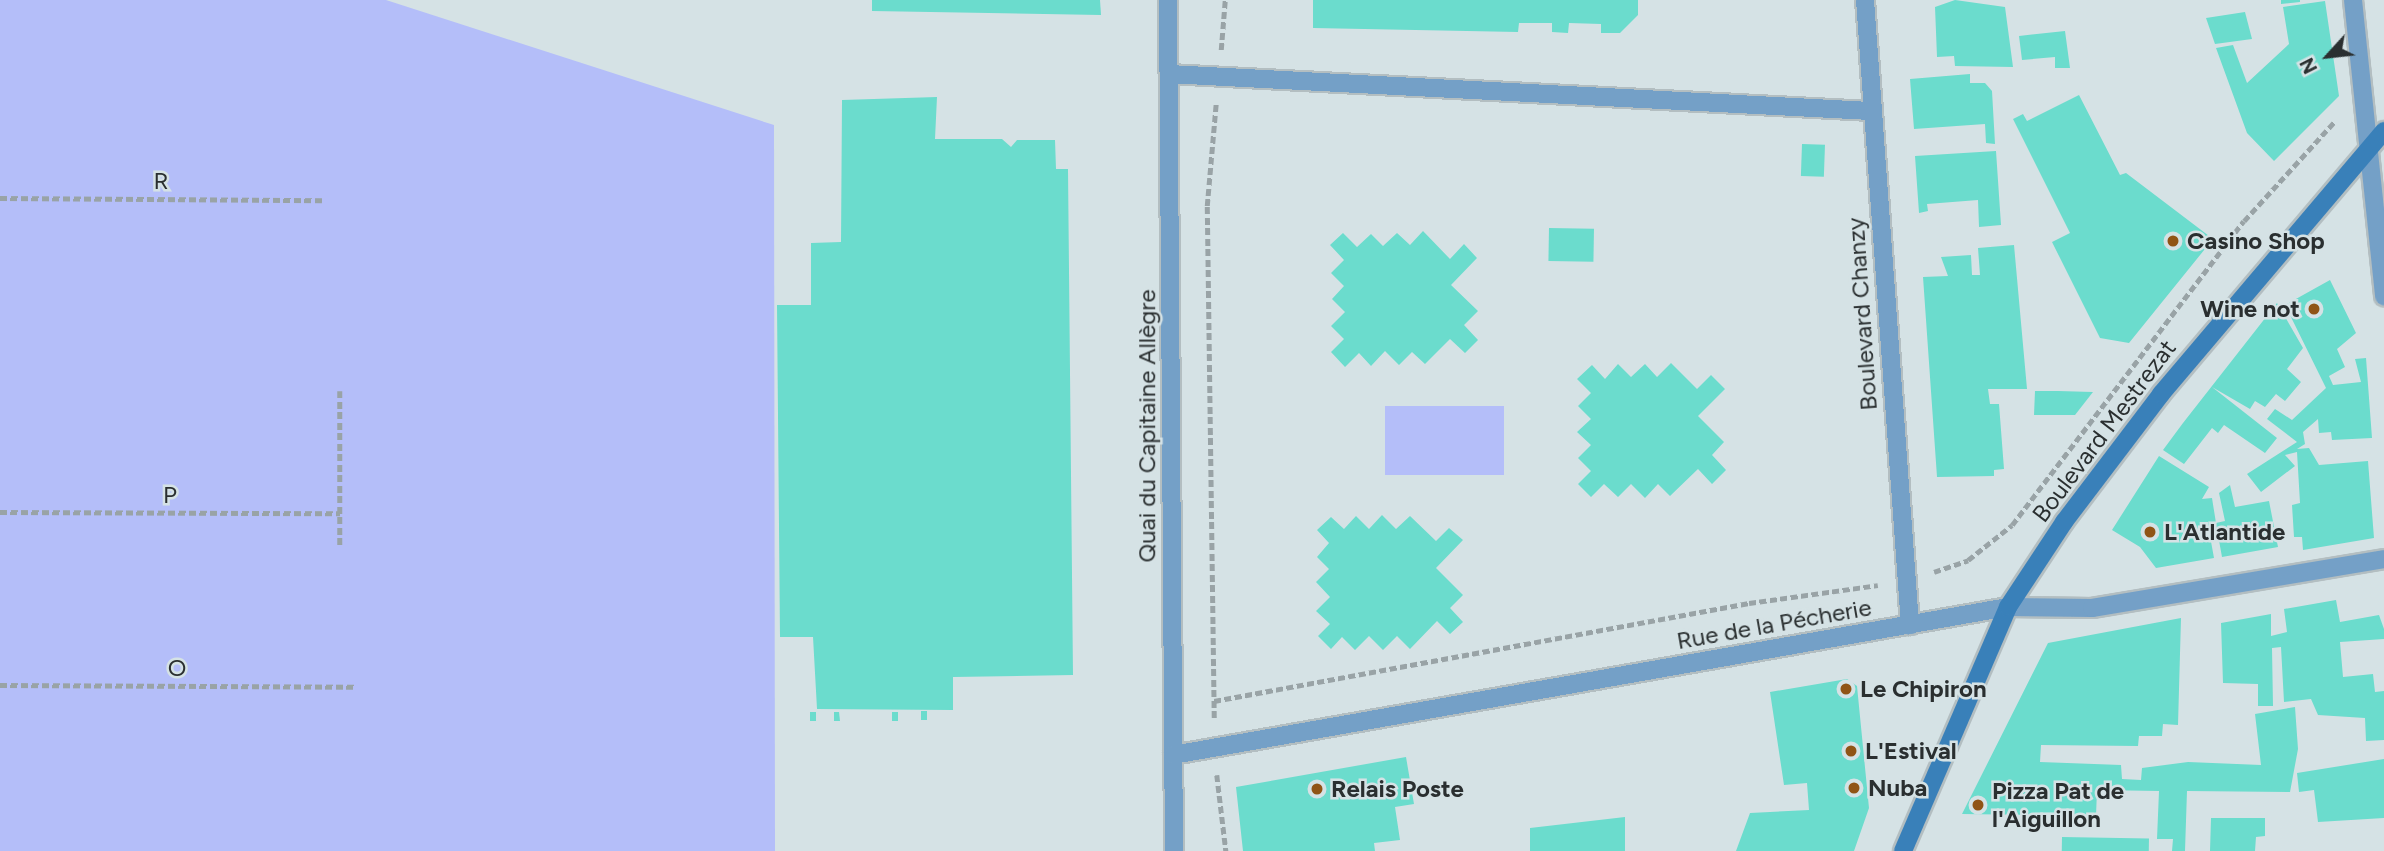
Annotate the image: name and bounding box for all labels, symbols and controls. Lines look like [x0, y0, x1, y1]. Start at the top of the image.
north arrow [2293, 21, 2363, 91]
text: N [2295, 54, 2322, 78]
street label: R [153, 167, 169, 195]
street label: Boulevard Chanzy [1841, 217, 1883, 411]
place label: Casino Shop [2187, 227, 2325, 255]
marker: Casino Shop [2165, 233, 2181, 249]
street label: Quai du Capitaine Allègre [1133, 289, 1161, 563]
place label: Wine not [2200, 295, 2300, 323]
marker: Wine not [2306, 301, 2322, 317]
street label: Boulevard Mestrezat [2026, 334, 2182, 528]
street label: P [163, 481, 177, 509]
place label: L'Atlantide [2164, 518, 2285, 546]
marker: L'Atlantide [2142, 524, 2158, 540]
street label: Rue de la Pécherie [1674, 593, 1874, 655]
street label: O [168, 654, 186, 682]
place label: Le Chipiron [1860, 675, 1987, 703]
marker: Le Chipiron [1838, 681, 1854, 697]
place label: L'Estival [1865, 737, 1957, 765]
marker: L'Estival [1843, 743, 1859, 759]
place label: Nuba [1868, 774, 1927, 802]
place label: Relais Poste [1331, 775, 1464, 803]
place label: Pizza Pat de l'Aiguillon [1992, 777, 2124, 833]
marker: Nuba [1846, 780, 1862, 796]
marker: Relais Poste [1309, 781, 1325, 797]
marker: Pizza Pat de l'Aiguillon [1970, 797, 1986, 813]

